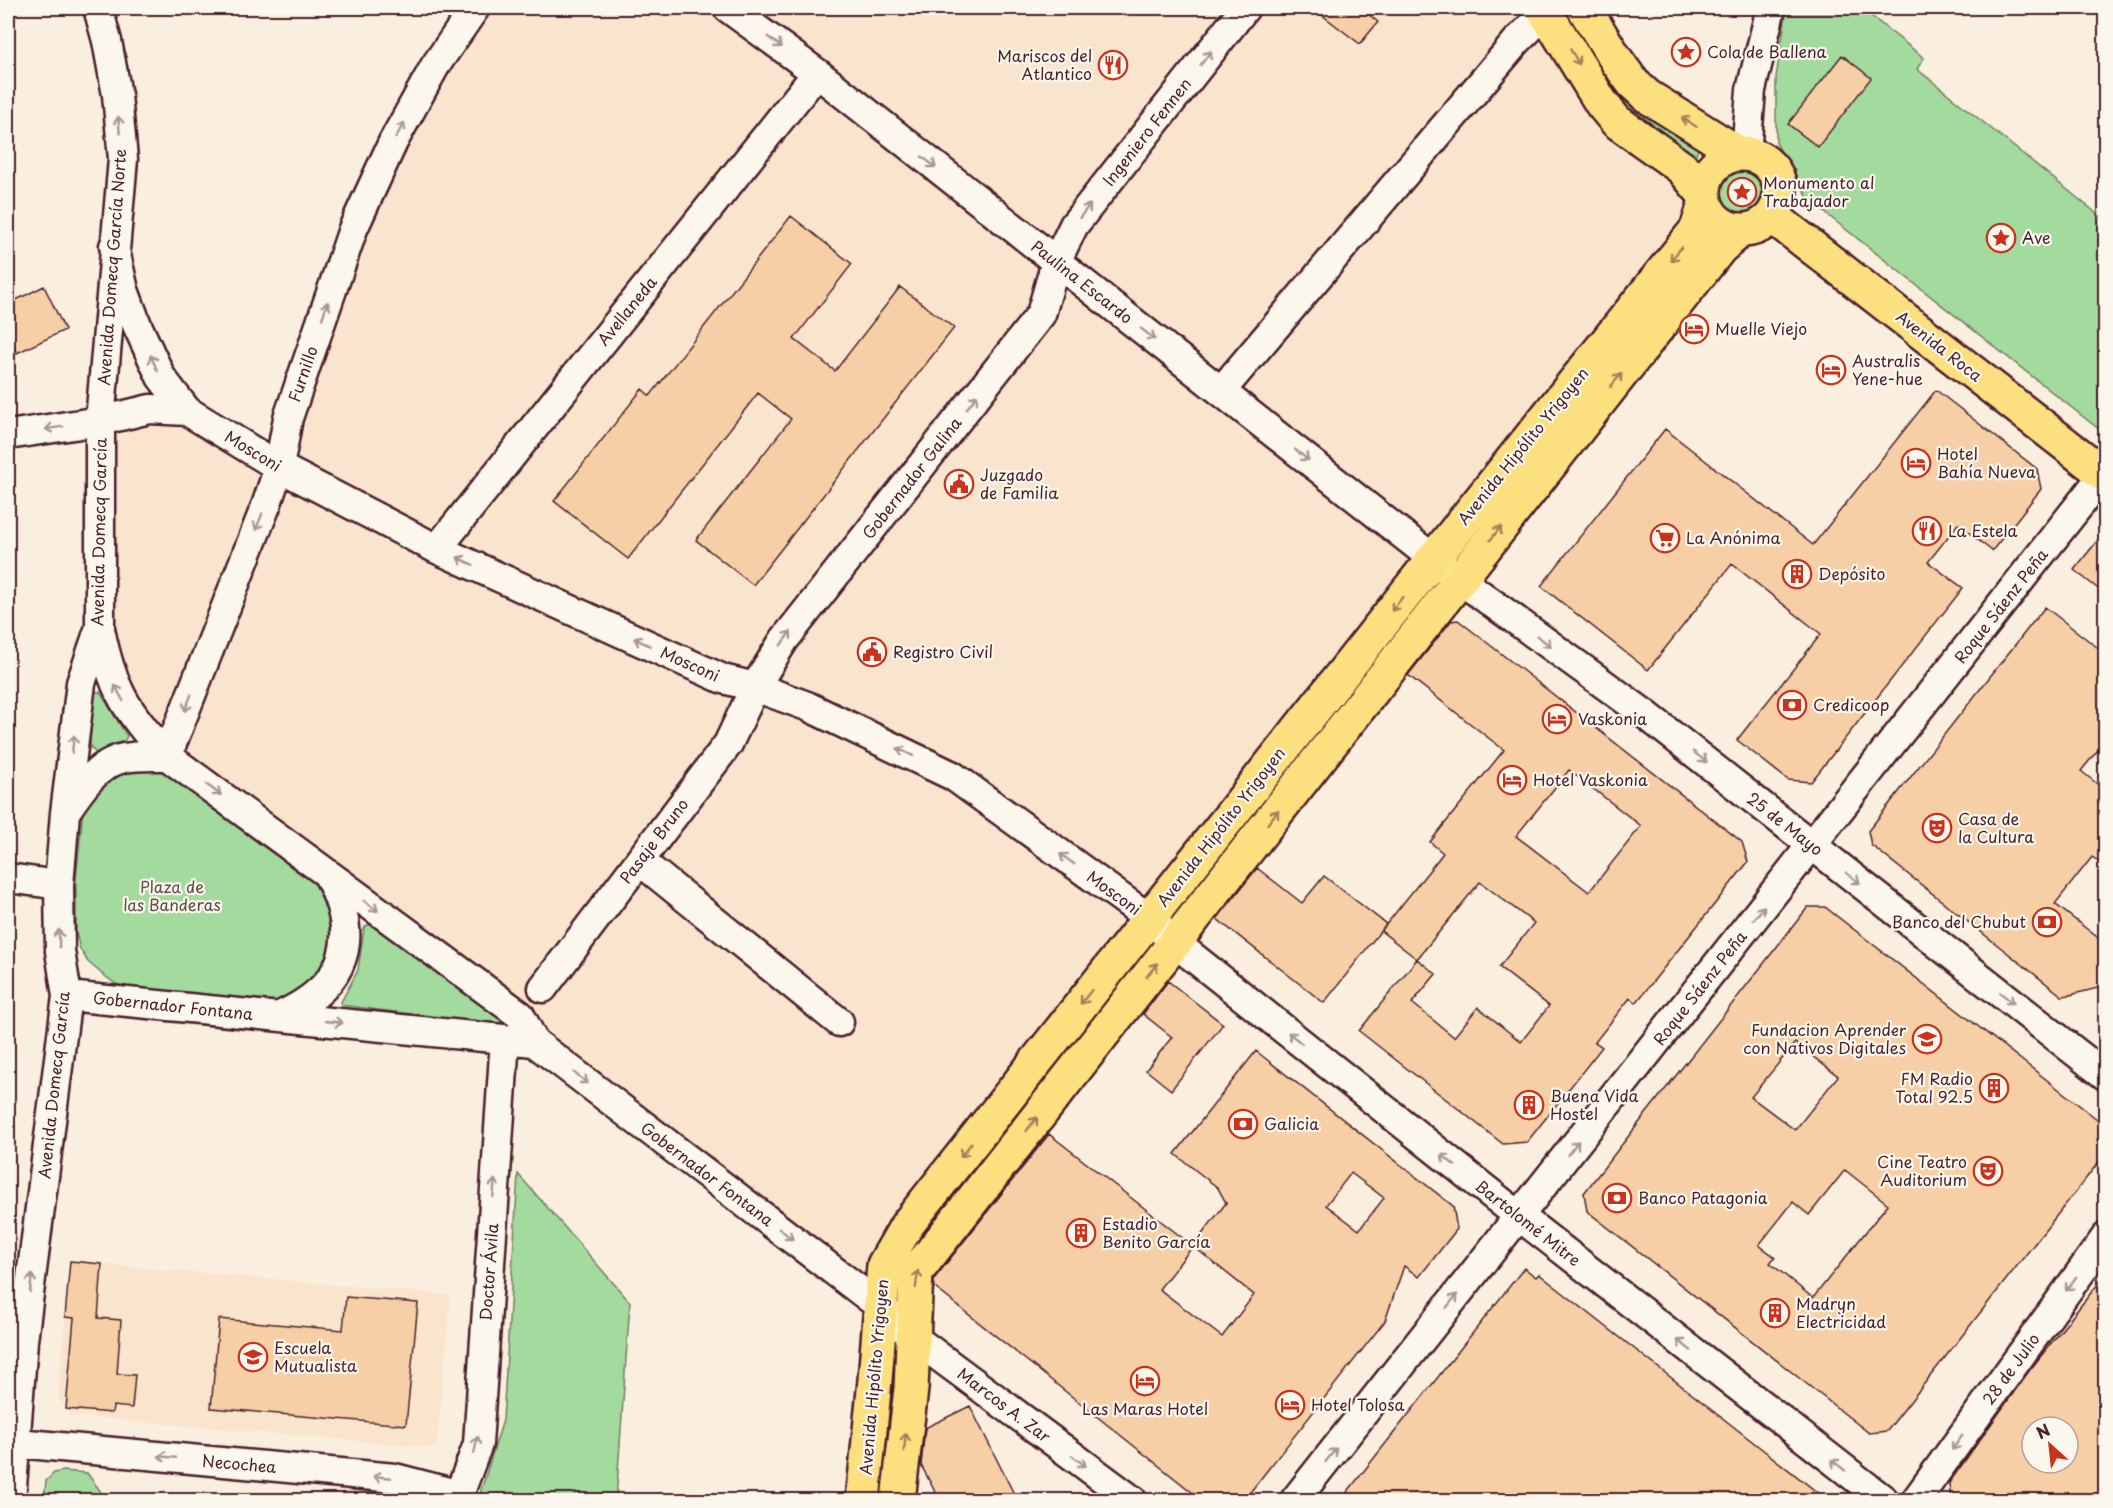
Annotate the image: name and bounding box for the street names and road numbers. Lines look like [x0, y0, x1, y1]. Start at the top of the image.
street label: Ingeniero Fennen [1096, 72, 1196, 191]
street label: Avenida Domecq García Norte [91, 148, 131, 386]
street label: Paulina Escardo [1027, 234, 1139, 329]
street label: Avellaneda [591, 270, 662, 350]
street label: Avenida Roca [1892, 304, 1988, 387]
street label: Furnillo [281, 342, 323, 405]
street label: Avenida Hipólito Yrigoyen [1451, 361, 1593, 529]
street label: Gobernador Galina [856, 411, 967, 544]
street label: Mosconi [221, 424, 286, 477]
street label: Avenida Domecq García [84, 438, 112, 626]
street label: Roque Sáenz Peña [1948, 543, 2053, 668]
street label: Mosconi [657, 639, 724, 687]
street label: Avenida Hipólito Yrigoyen [1150, 742, 1290, 911]
street label: 25 de Mayo [1743, 786, 1829, 861]
street label: Pasaje Bruno [613, 793, 693, 888]
street label: Mosconi [1082, 864, 1147, 920]
street label: Roque Sáenz Peña [1647, 925, 1752, 1050]
street label: Gobernador Fontana [92, 985, 254, 1025]
street label: Avenida Domecq García [31, 990, 75, 1180]
street label: Gobernador Fontana [636, 1115, 779, 1231]
street label: Bartolomé Mitre [1471, 1173, 1586, 1271]
street label: Doctor Ávila [473, 1222, 503, 1321]
street label: Avenida Hipólito Yrigoyen [852, 1278, 894, 1476]
street label: 28 de Julio [1976, 1327, 2045, 1409]
street label: Marcos A. Zar [953, 1361, 1057, 1448]
street label: Necochea [201, 1448, 277, 1478]

